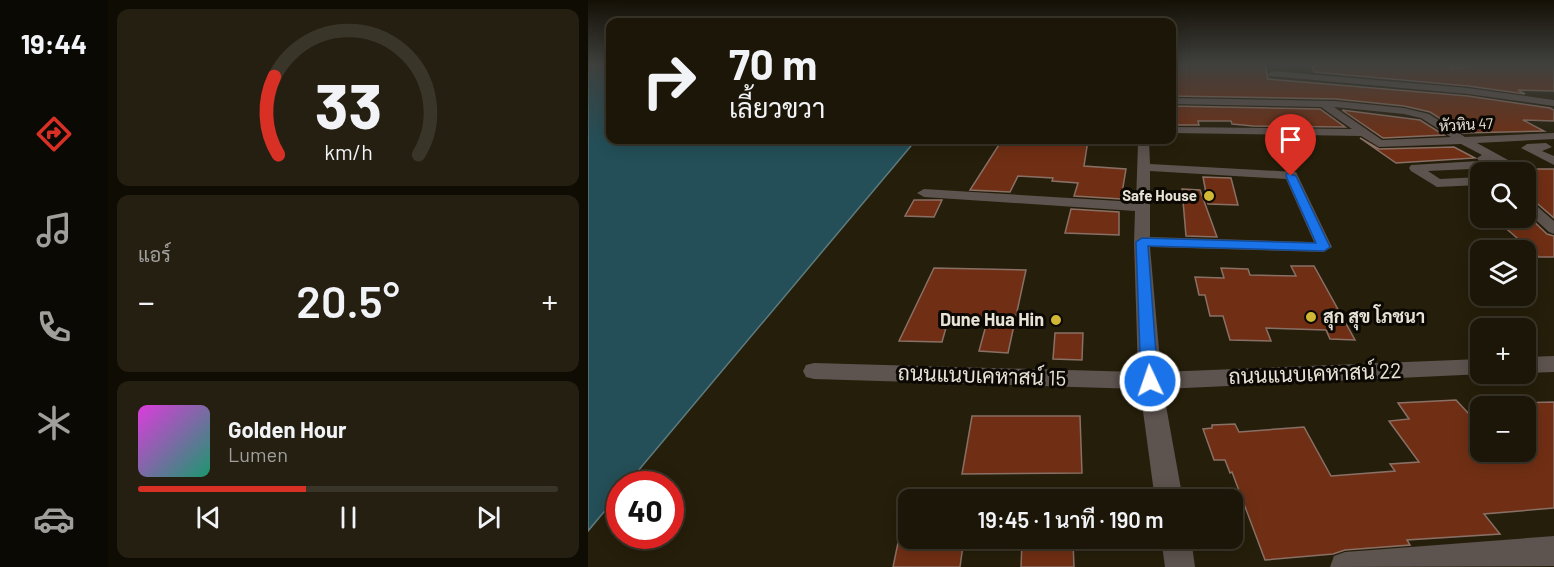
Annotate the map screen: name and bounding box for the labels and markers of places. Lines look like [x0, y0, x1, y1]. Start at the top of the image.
pin [1265, 114, 1316, 176]
place label: Safe House [1122, 186, 1197, 204]
marker: Safe House [1202, 189, 1216, 203]
place label: สุก สุข โภชนา [1323, 304, 1425, 331]
place label: Dune Hua Hin [940, 308, 1044, 330]
marker: สุก สุข โภชนา [1304, 310, 1318, 324]
marker: Dune Hua Hin [1049, 313, 1063, 327]

